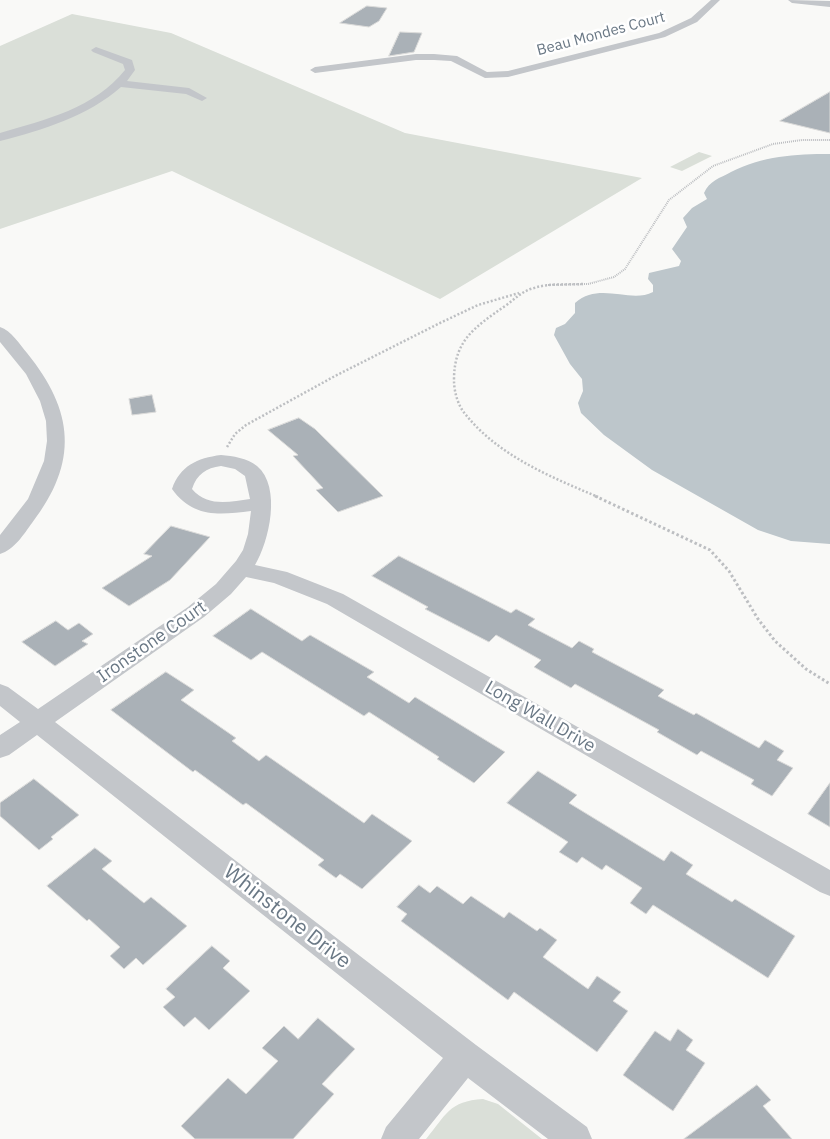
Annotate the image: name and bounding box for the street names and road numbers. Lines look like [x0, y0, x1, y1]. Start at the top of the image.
street label: Beau Mondes Court [535, 8, 667, 60]
street label: Ironstone Court [93, 596, 211, 688]
street label: Long Wall Drive [481, 677, 599, 757]
street label: Whinstone Drive [219, 860, 355, 974]

